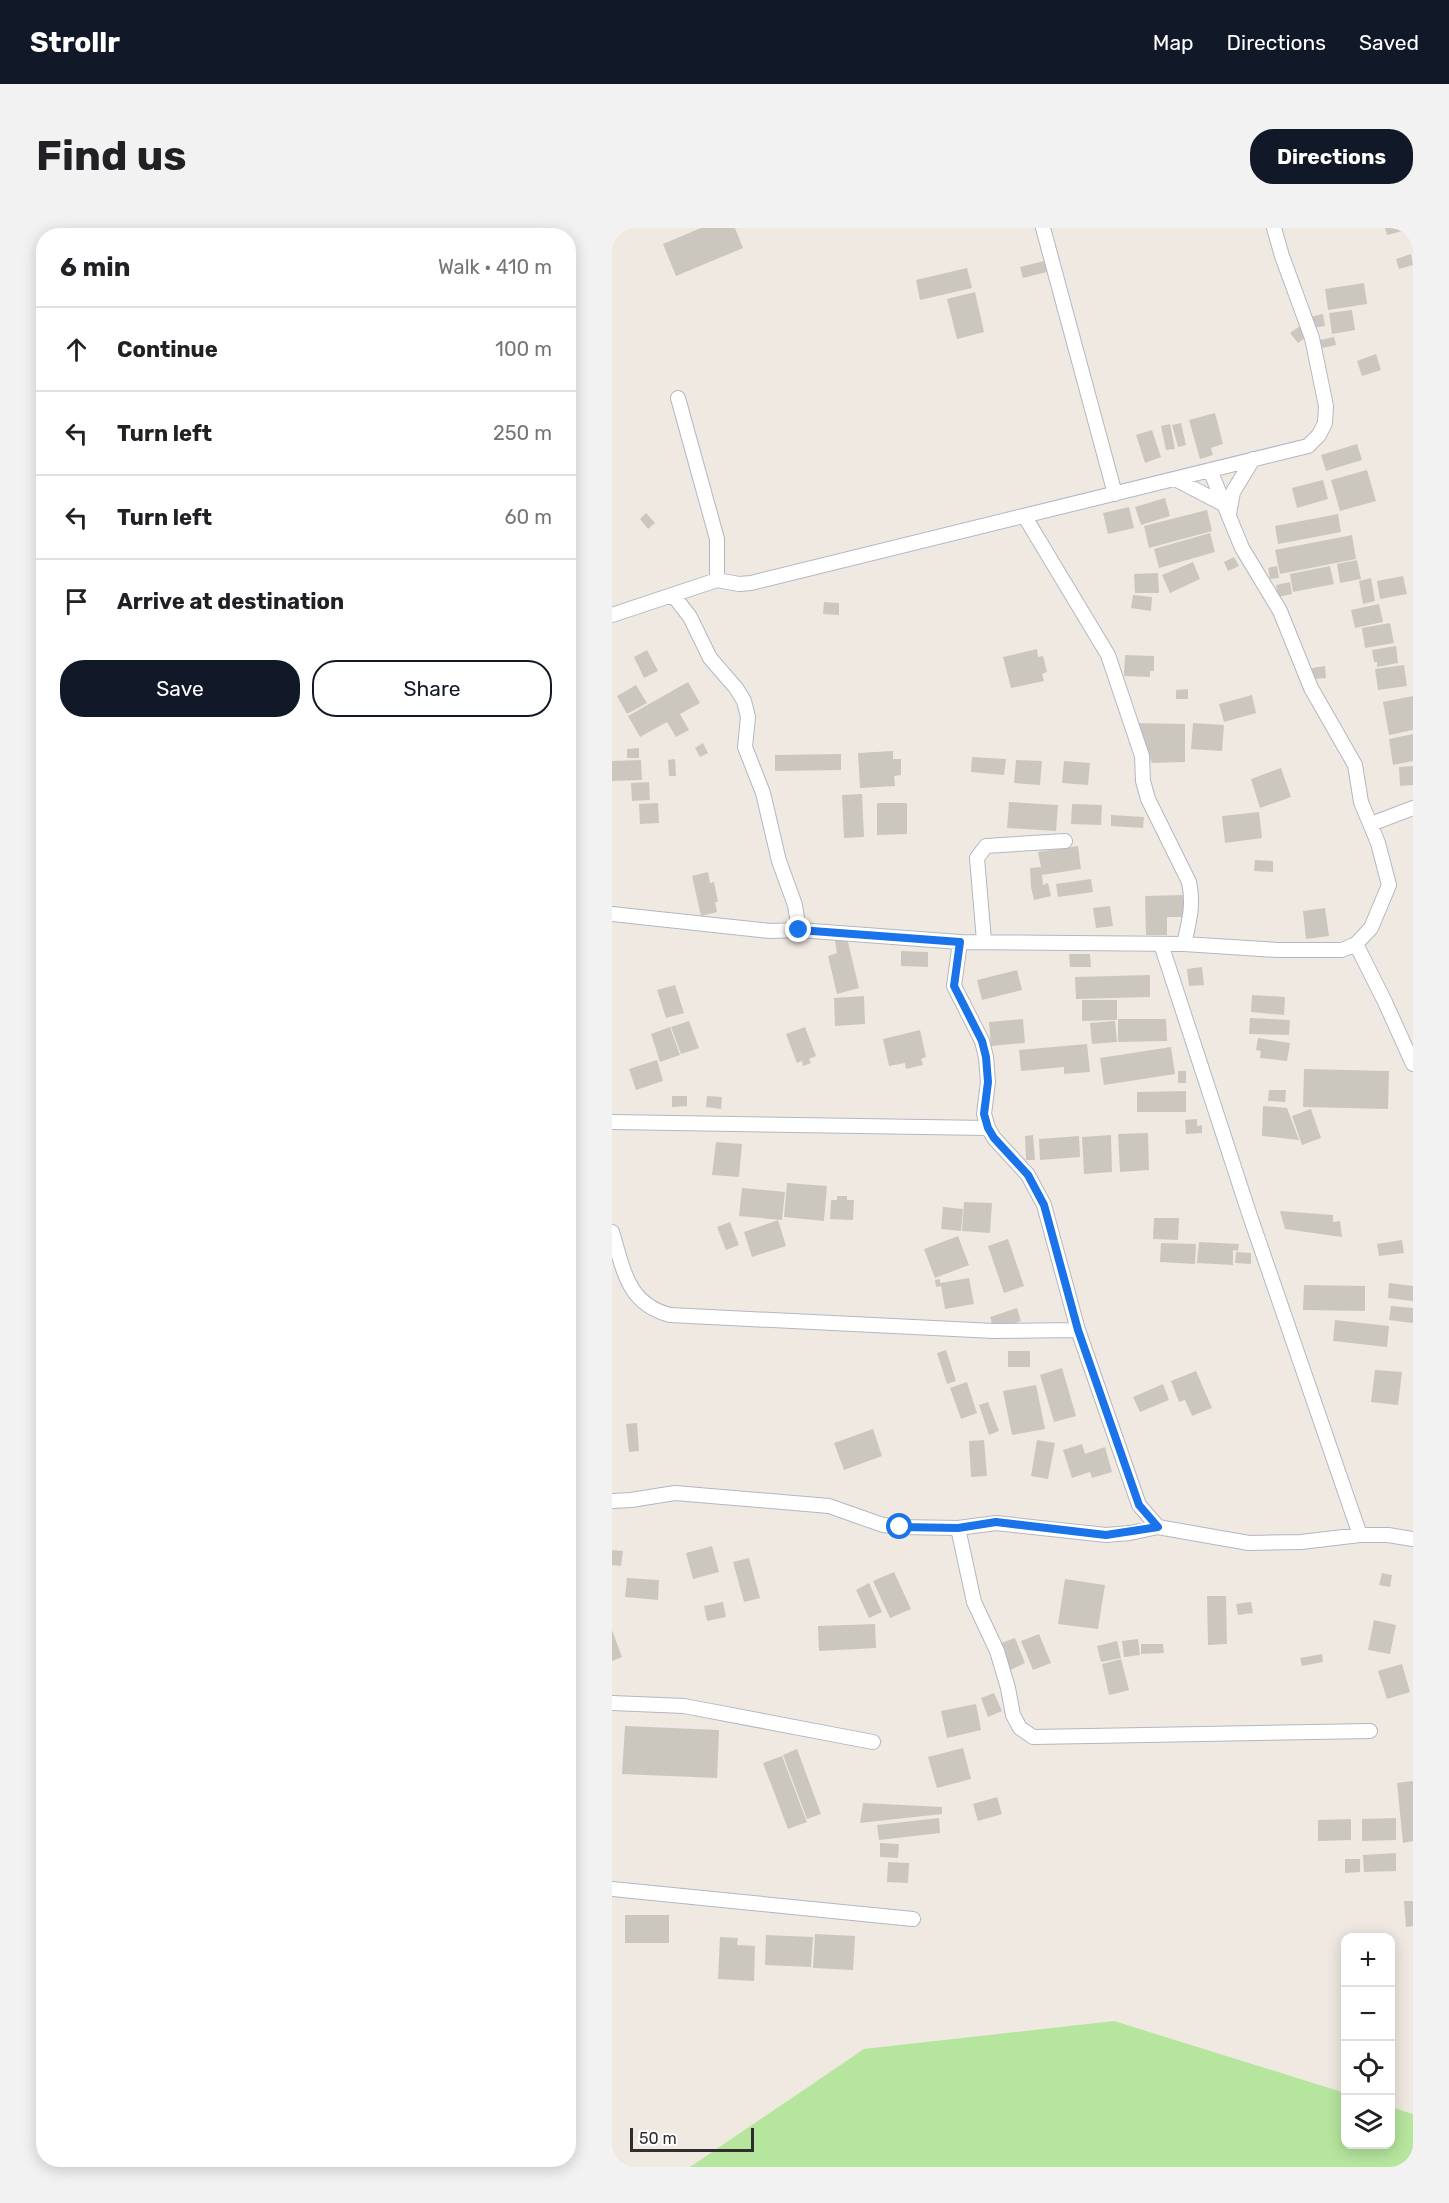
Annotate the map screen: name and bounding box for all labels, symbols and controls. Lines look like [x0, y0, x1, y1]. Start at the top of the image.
text: Strollr [30, 26, 120, 59]
text: Map [1153, 30, 1194, 55]
text: Directions [1227, 30, 1326, 55]
text: Saved [1359, 30, 1419, 55]
button: Directions [1250, 129, 1413, 184]
text: Find us [36, 131, 187, 181]
text: 6 min [60, 252, 130, 283]
text: Walk · 410 m [438, 255, 552, 279]
icon: ahead [60, 333, 93, 366]
text: Continue [117, 336, 218, 363]
text: 100 m [495, 337, 552, 361]
icon: left [60, 417, 93, 450]
text: Turn left [117, 420, 212, 447]
text: 250 m [493, 421, 552, 445]
icon: left [60, 501, 93, 534]
text: Turn left [117, 504, 212, 531]
text: 60 m [505, 505, 552, 529]
icon: arrive [60, 585, 93, 618]
text: Arrive at destination [117, 588, 344, 615]
button: Save [60, 660, 300, 717]
button: Share [312, 660, 552, 717]
route end [785, 916, 811, 942]
route start [886, 1513, 912, 1539]
map controls [1341, 1933, 1395, 2149]
button: + [1341, 1933, 1395, 1987]
button: − [1341, 1987, 1395, 2041]
button: locate [1341, 2041, 1395, 2095]
button: layers [1341, 2095, 1395, 2149]
scale bar [630, 2125, 754, 2152]
text: 50 m [639, 2129, 677, 2148]

